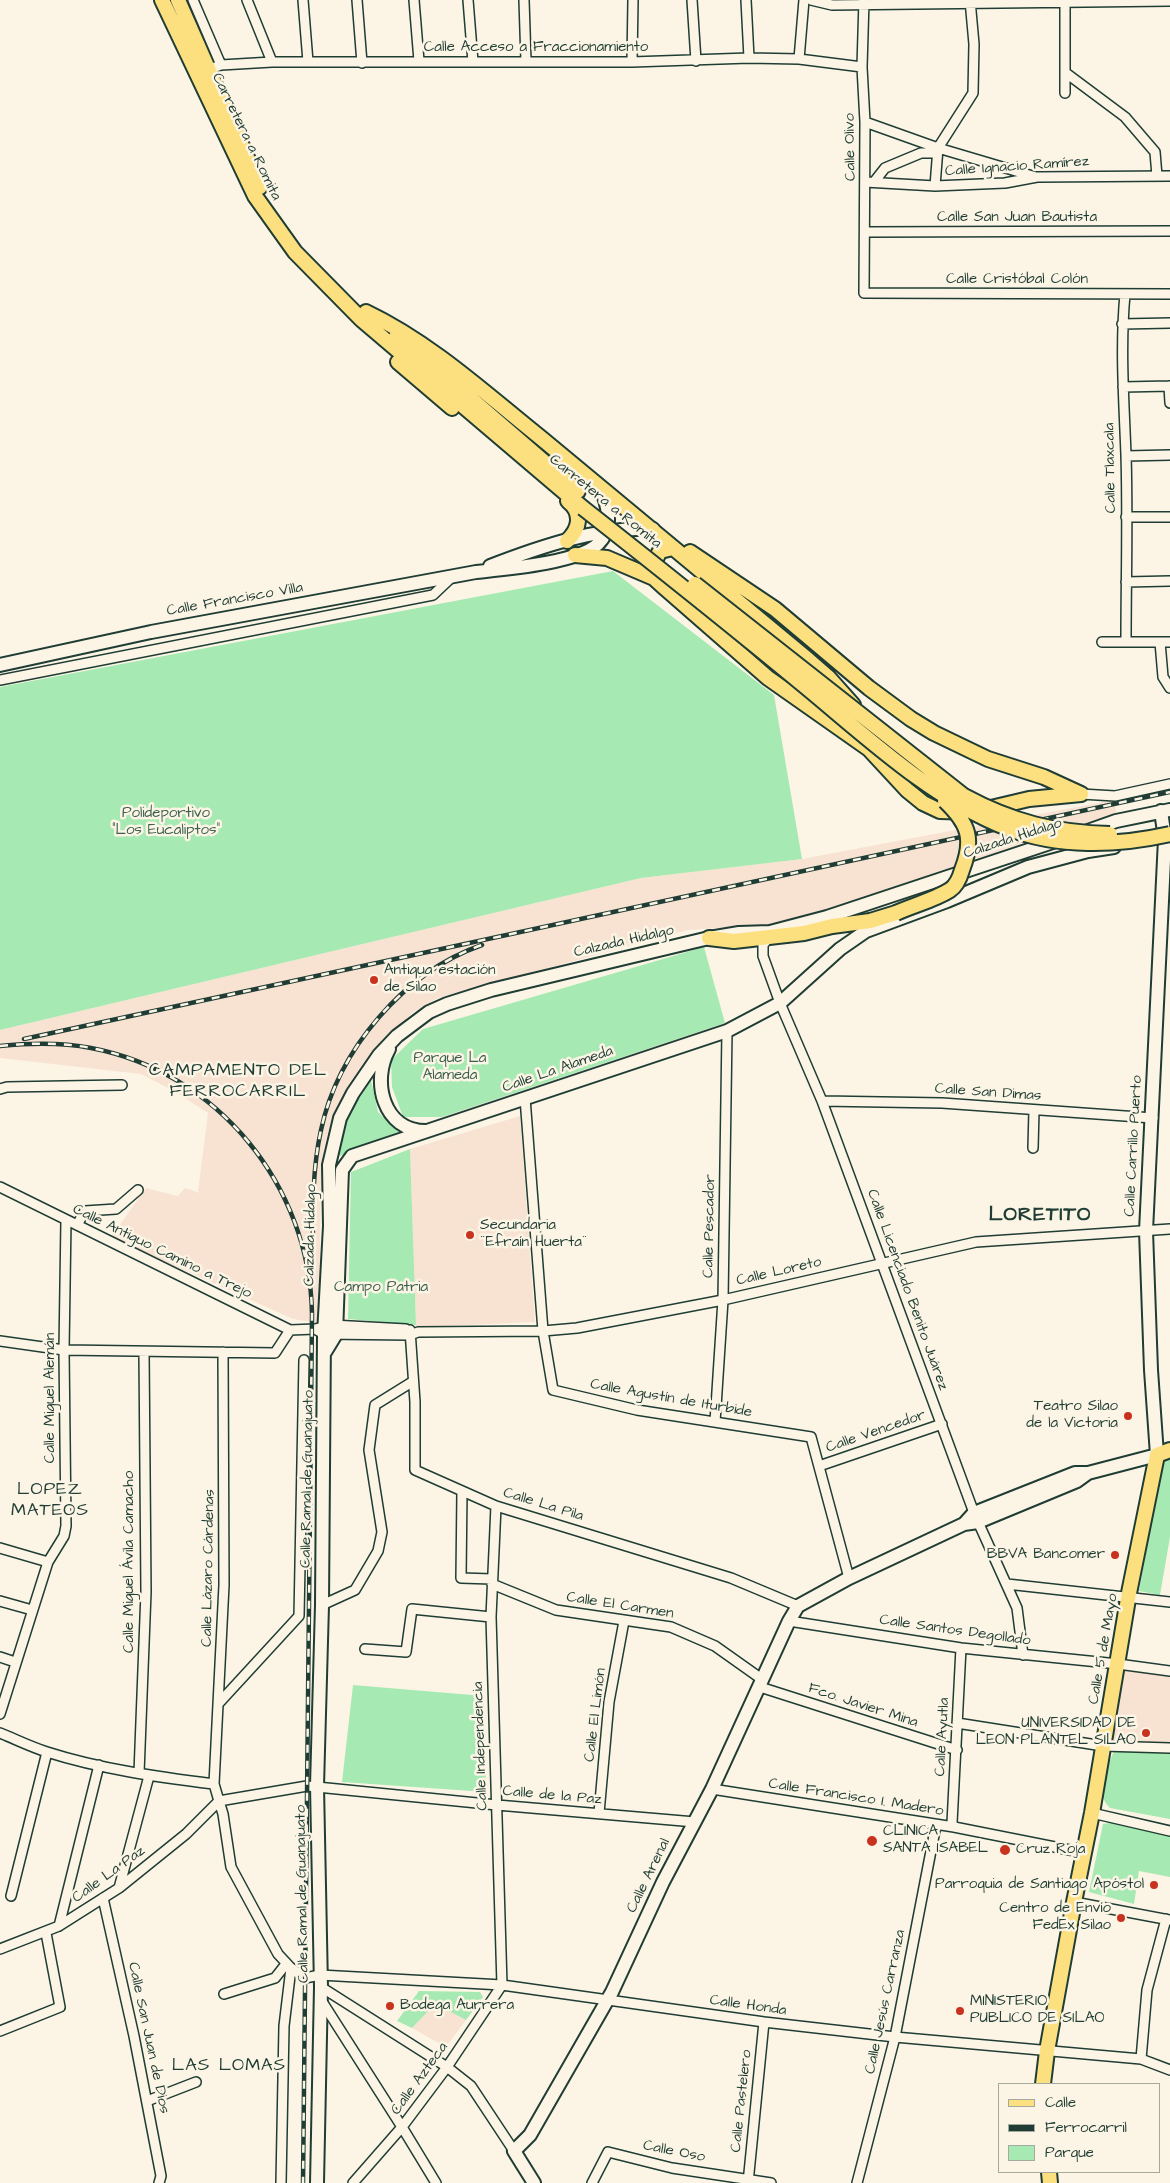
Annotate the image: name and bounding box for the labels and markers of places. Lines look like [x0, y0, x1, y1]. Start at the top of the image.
place label: Antigua estación de Silao [384, 962, 495, 997]
marker: Antigua estación de Silao [368, 974, 380, 986]
place label: Secundaria ¨Efraín Huerta¨ [480, 1217, 587, 1252]
marker: Secundaria ¨Efraín Huerta¨ [464, 1229, 476, 1241]
place label: Teatro Silao de la Victoria [1026, 1398, 1118, 1433]
marker: Teatro Silao de la Victoria [1122, 1410, 1134, 1422]
place label: BBVA Bancomer [987, 1546, 1105, 1564]
marker: BBVA Bancomer [1109, 1549, 1121, 1561]
place label: UNIVERSIDAD DE LEON PLANTEL SILAO [976, 1715, 1136, 1750]
marker: UNIVERSIDAD DE LEON PLANTEL SILAO [1140, 1727, 1152, 1739]
place label: CLINICA SANTA ISABEL [883, 1823, 988, 1858]
marker: CLINICA SANTA ISABEL [865, 1834, 879, 1848]
place label: Cruz Roja [1016, 1841, 1085, 1859]
marker: Cruz Roja [998, 1843, 1012, 1857]
place label: Parroquia de Santiago Apóstol [935, 1876, 1144, 1894]
marker: Parroquia de Santiago Apóstol [1148, 1879, 1160, 1891]
place label: Centro de Envío FedEx Silao [999, 1900, 1111, 1935]
marker: Centro de Envío FedEx Silao [1115, 1912, 1127, 1924]
place label: MINISTERIO PUBLICO DE SILAO [970, 1993, 1105, 2028]
place label: Bodega Aurrera [400, 1997, 514, 2015]
marker: Bodega Aurrera [384, 2000, 396, 2012]
marker: MINISTERIO PUBLICO DE SILAO [954, 2005, 966, 2017]

